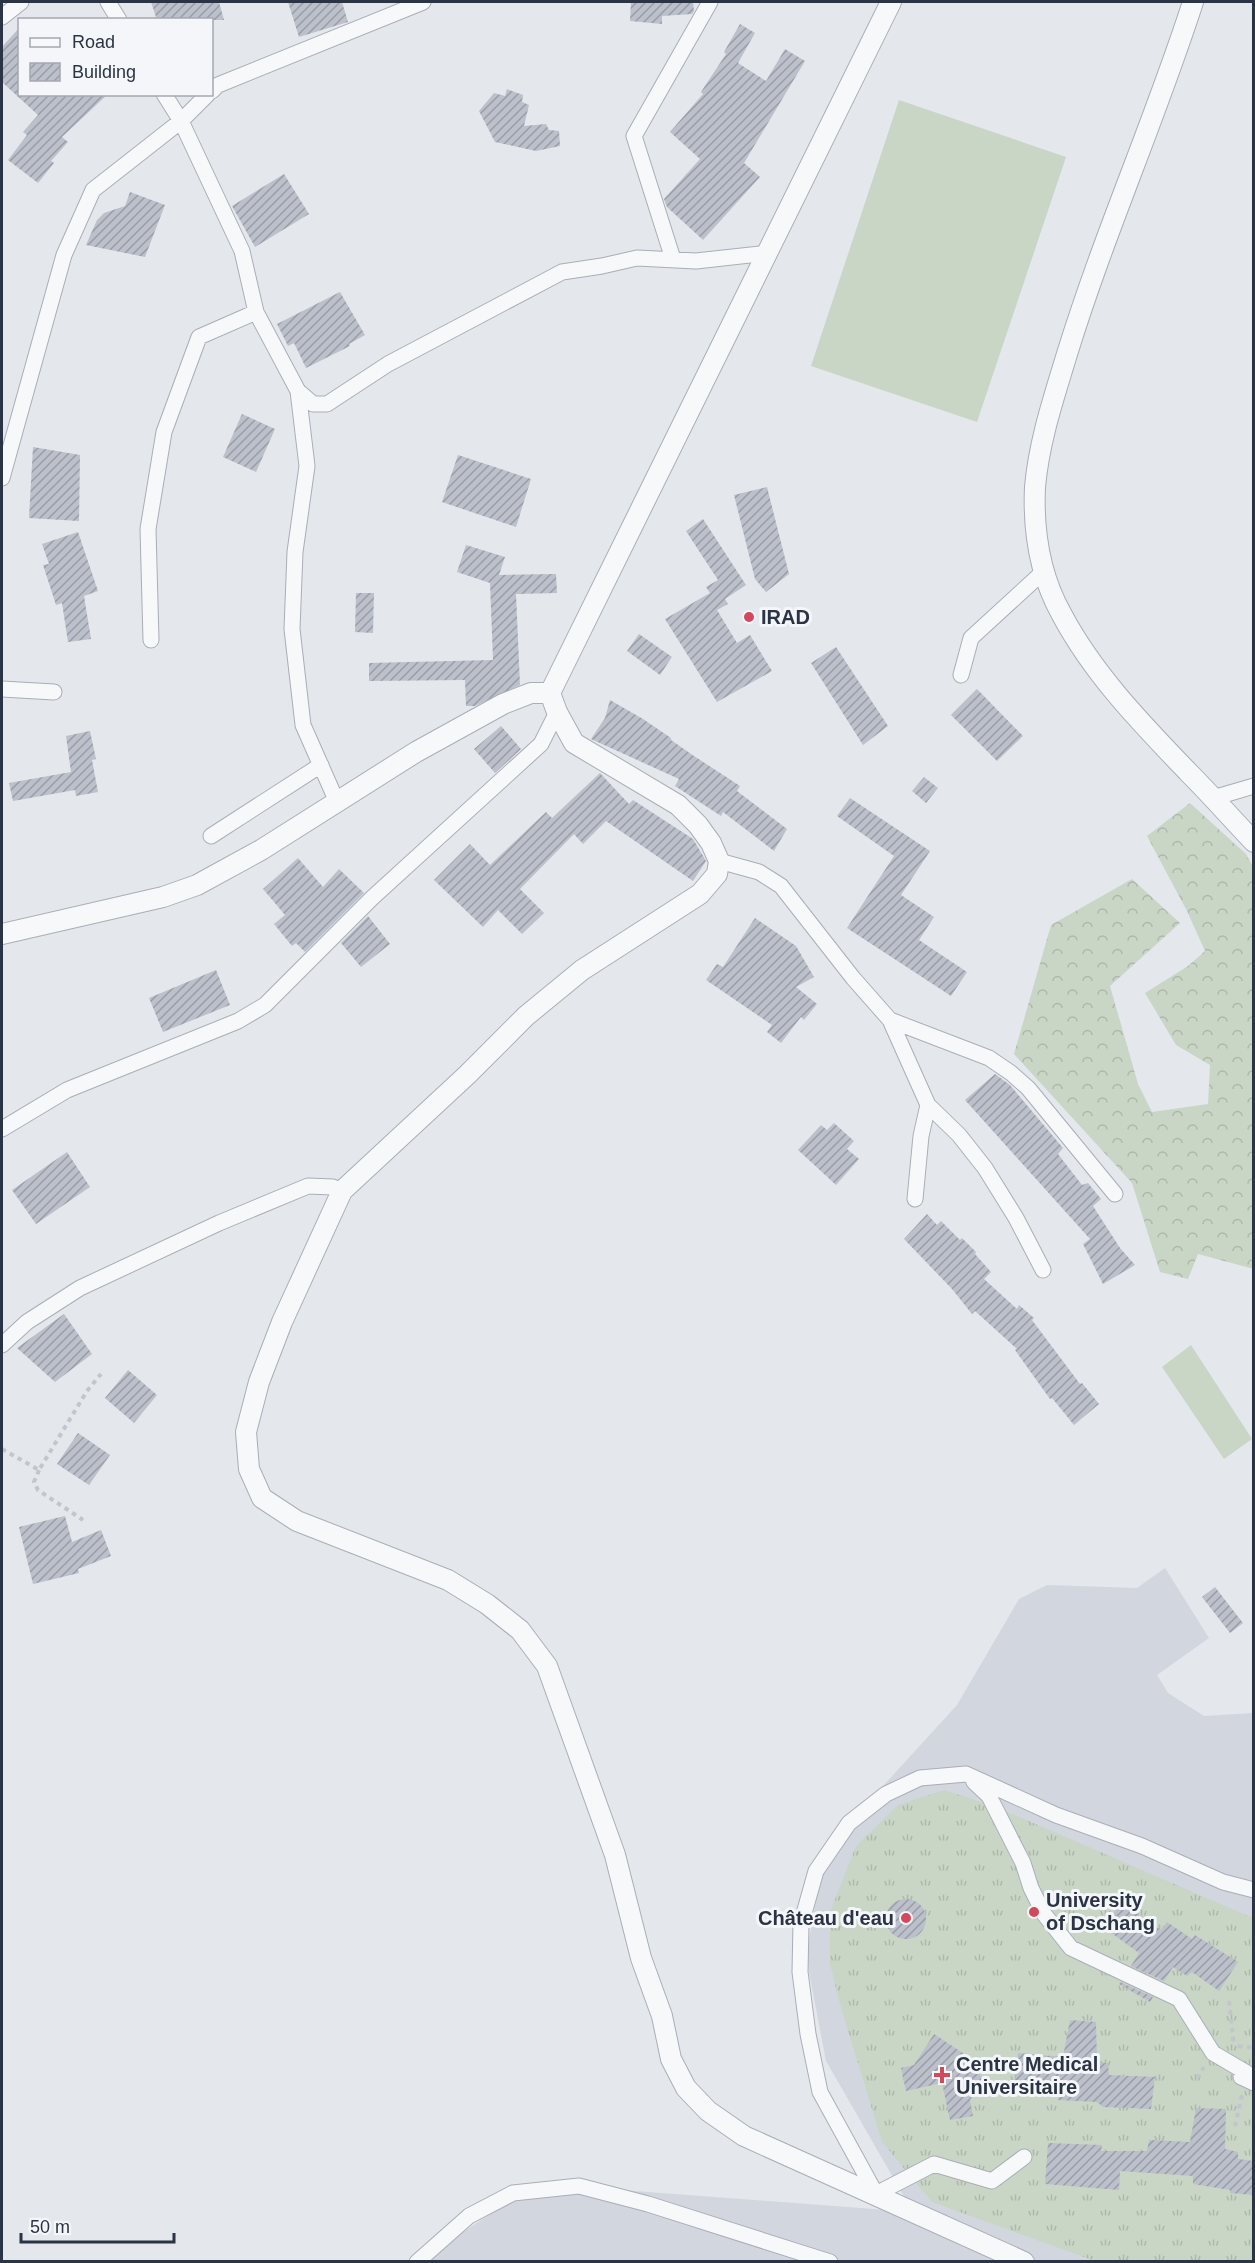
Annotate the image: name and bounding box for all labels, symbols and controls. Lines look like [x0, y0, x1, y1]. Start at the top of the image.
legend [18, 18, 213, 96]
text: Road [72, 32, 115, 52]
text: Building [72, 62, 136, 82]
place label: IRAD [761, 606, 810, 628]
marker: IRAD [742, 610, 756, 624]
place label: University of Dschang [1046, 1889, 1155, 1934]
marker: University of Dschang [1027, 1905, 1041, 1919]
place label: Château d'eau [758, 1907, 894, 1929]
marker: Château d'eau [899, 1911, 913, 1925]
place label: Centre Medical Universitaire [956, 2053, 1098, 2098]
marker: Centre Medical Universitaire [933, 2066, 951, 2084]
scale bar [21, 2206, 174, 2244]
text: 50 m [30, 2217, 70, 2237]

